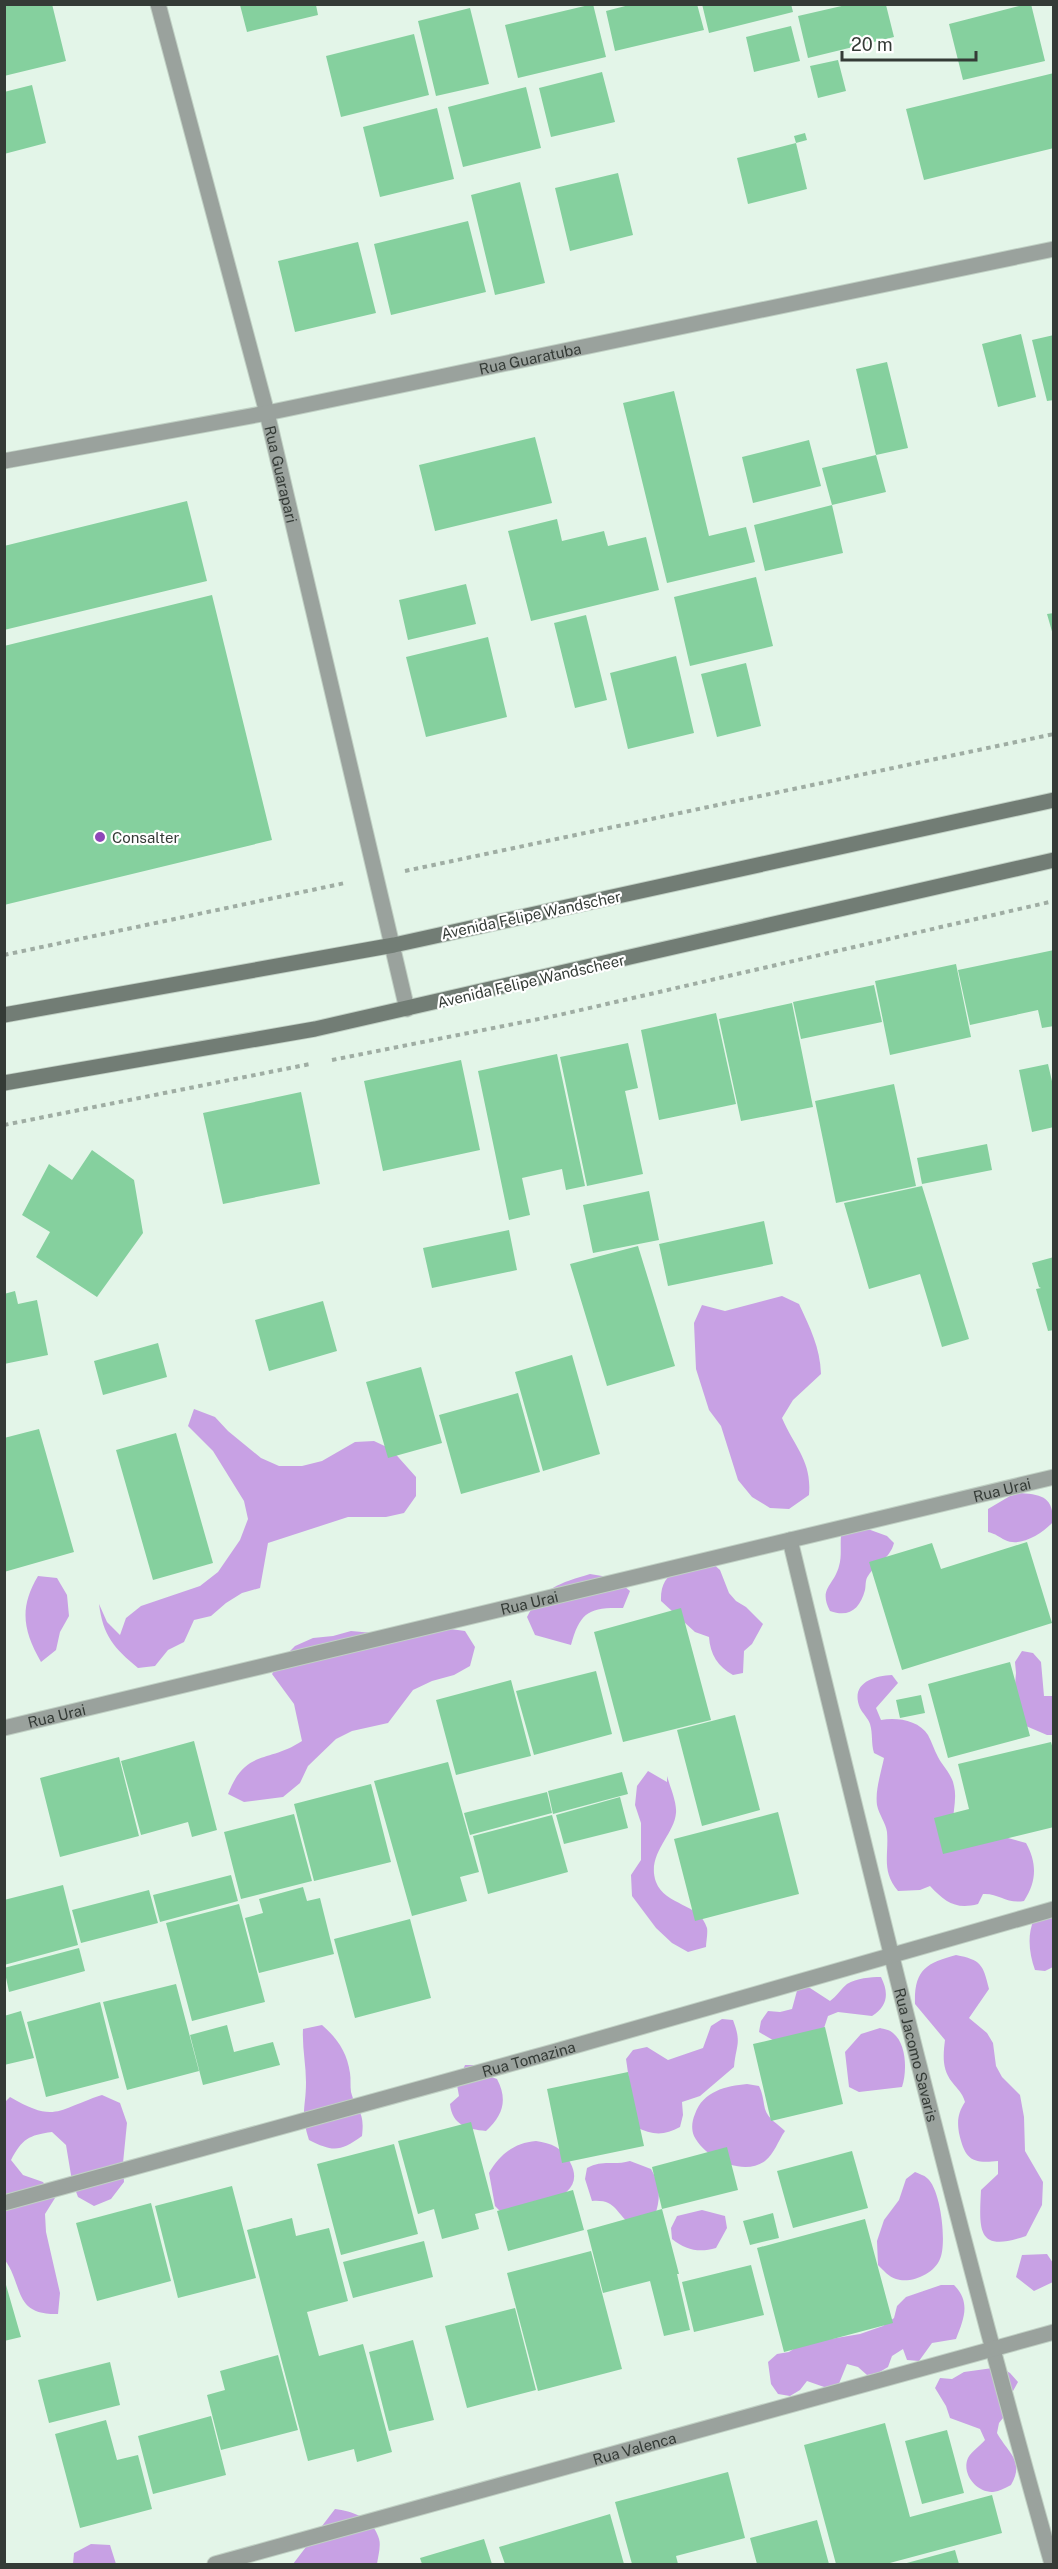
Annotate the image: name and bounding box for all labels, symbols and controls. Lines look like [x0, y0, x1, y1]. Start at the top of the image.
scale bar [842, 24, 976, 62]
text: 20 m [851, 34, 893, 55]
street label: Rua Guaratuba [477, 339, 583, 377]
street label: Rua Guarapari [262, 424, 301, 524]
place label: Consalter [112, 829, 179, 846]
marker: Consalter [93, 830, 107, 844]
street label: Avenida Felipe Wandscher [440, 888, 622, 942]
street label: Avenida Felipe Wandscheer [436, 951, 626, 1011]
street label: Rua Urai [971, 1474, 1032, 1505]
street label: Rua Urai [499, 1587, 560, 1618]
street label: Rua Urai [26, 1700, 87, 1731]
street label: Rua Jacomo Savaris [891, 1986, 942, 2123]
street label: Rua Tomazina [480, 2038, 577, 2080]
street label: Rua Valenca [591, 2428, 678, 2468]

